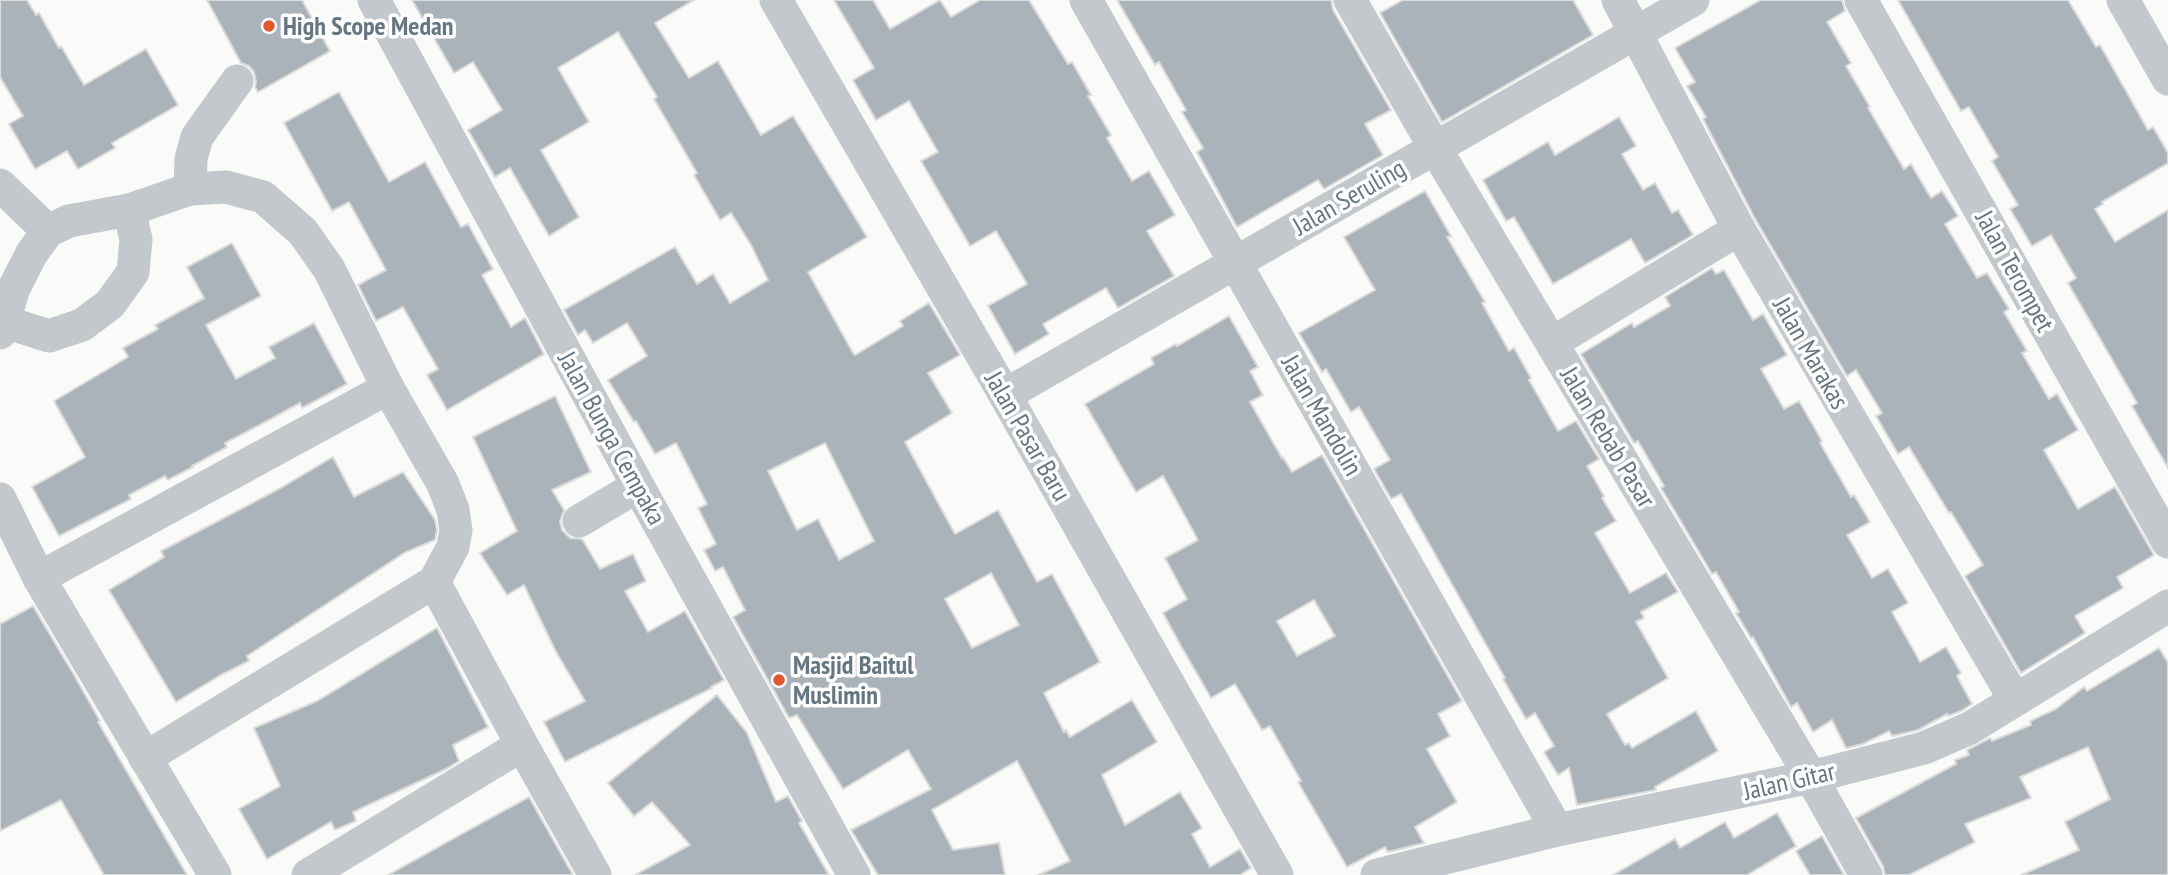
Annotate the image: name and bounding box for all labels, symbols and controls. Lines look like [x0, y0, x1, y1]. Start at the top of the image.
place label: High Scope Medan [283, 9, 453, 42]
marker: High Scope Medan [261, 18, 277, 34]
street label: Jalan Seruling [1286, 151, 1411, 243]
street label: Jalan Terompet [1968, 203, 2062, 337]
street label: Jalan Marakas [1766, 290, 1857, 415]
street label: Jalan Bunga Cempaka [551, 344, 674, 530]
street label: Jalan Mandolin [1274, 348, 1370, 481]
street label: Jalan Rebab Pasar [1553, 359, 1663, 513]
street label: Jalan Pasar Baru [978, 364, 1079, 507]
place label: Masjid Baitul Muslimin [793, 648, 914, 711]
marker: Masjid Baitul Muslimin [771, 672, 787, 688]
street label: Jalan Gitar [1739, 754, 1838, 807]

